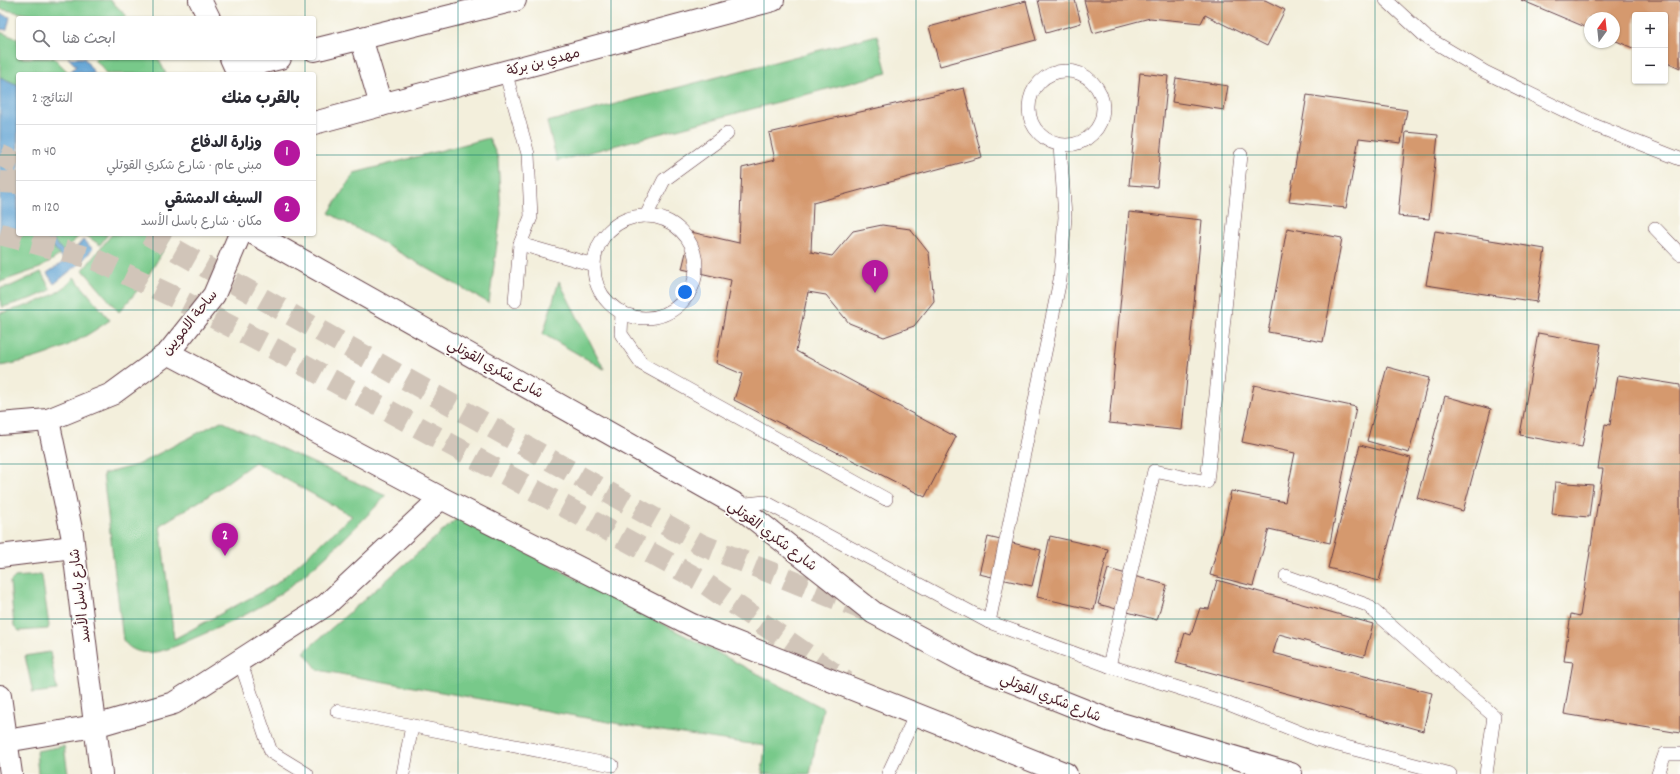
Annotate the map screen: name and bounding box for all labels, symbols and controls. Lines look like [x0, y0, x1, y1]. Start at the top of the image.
north arrow [1584, 12, 1620, 48]
map controls [1632, 12, 1668, 84]
button: + [1632, 12, 1668, 48]
search box [16, 16, 316, 60]
icon: search [30, 27, 52, 49]
text: ابحث هنا [62, 29, 116, 51]
street label: مهدي بن بركة [505, 44, 582, 82]
button: − [1632, 48, 1668, 84]
text: بالقرب منك [222, 88, 300, 112]
text: النتائج: 2 [32, 90, 73, 109]
text: وزارة الدفاع [191, 133, 262, 155]
text: 40 m [32, 143, 56, 162]
text: 1 [286, 143, 288, 162]
text: مبنى عام · شارع شكري القوتلي [106, 157, 262, 176]
text: السيف الدمشقي [165, 189, 262, 211]
text: 120 m [32, 199, 60, 218]
text: 2 [284, 199, 290, 218]
text: مكان · شارع باسل الأسد [141, 213, 262, 232]
pin: 1 [862, 260, 888, 293]
your location [675, 282, 695, 302]
street label: ساحة الامويين [158, 286, 223, 360]
street label: شارع شكري القوتلي [443, 335, 547, 405]
street label: شارع شكري القوتلي [722, 496, 821, 578]
pin: 2 [212, 523, 238, 556]
street label: شارع باسل الأسد [64, 547, 97, 644]
street label: شارع شكري القوتلي [997, 670, 1104, 729]

